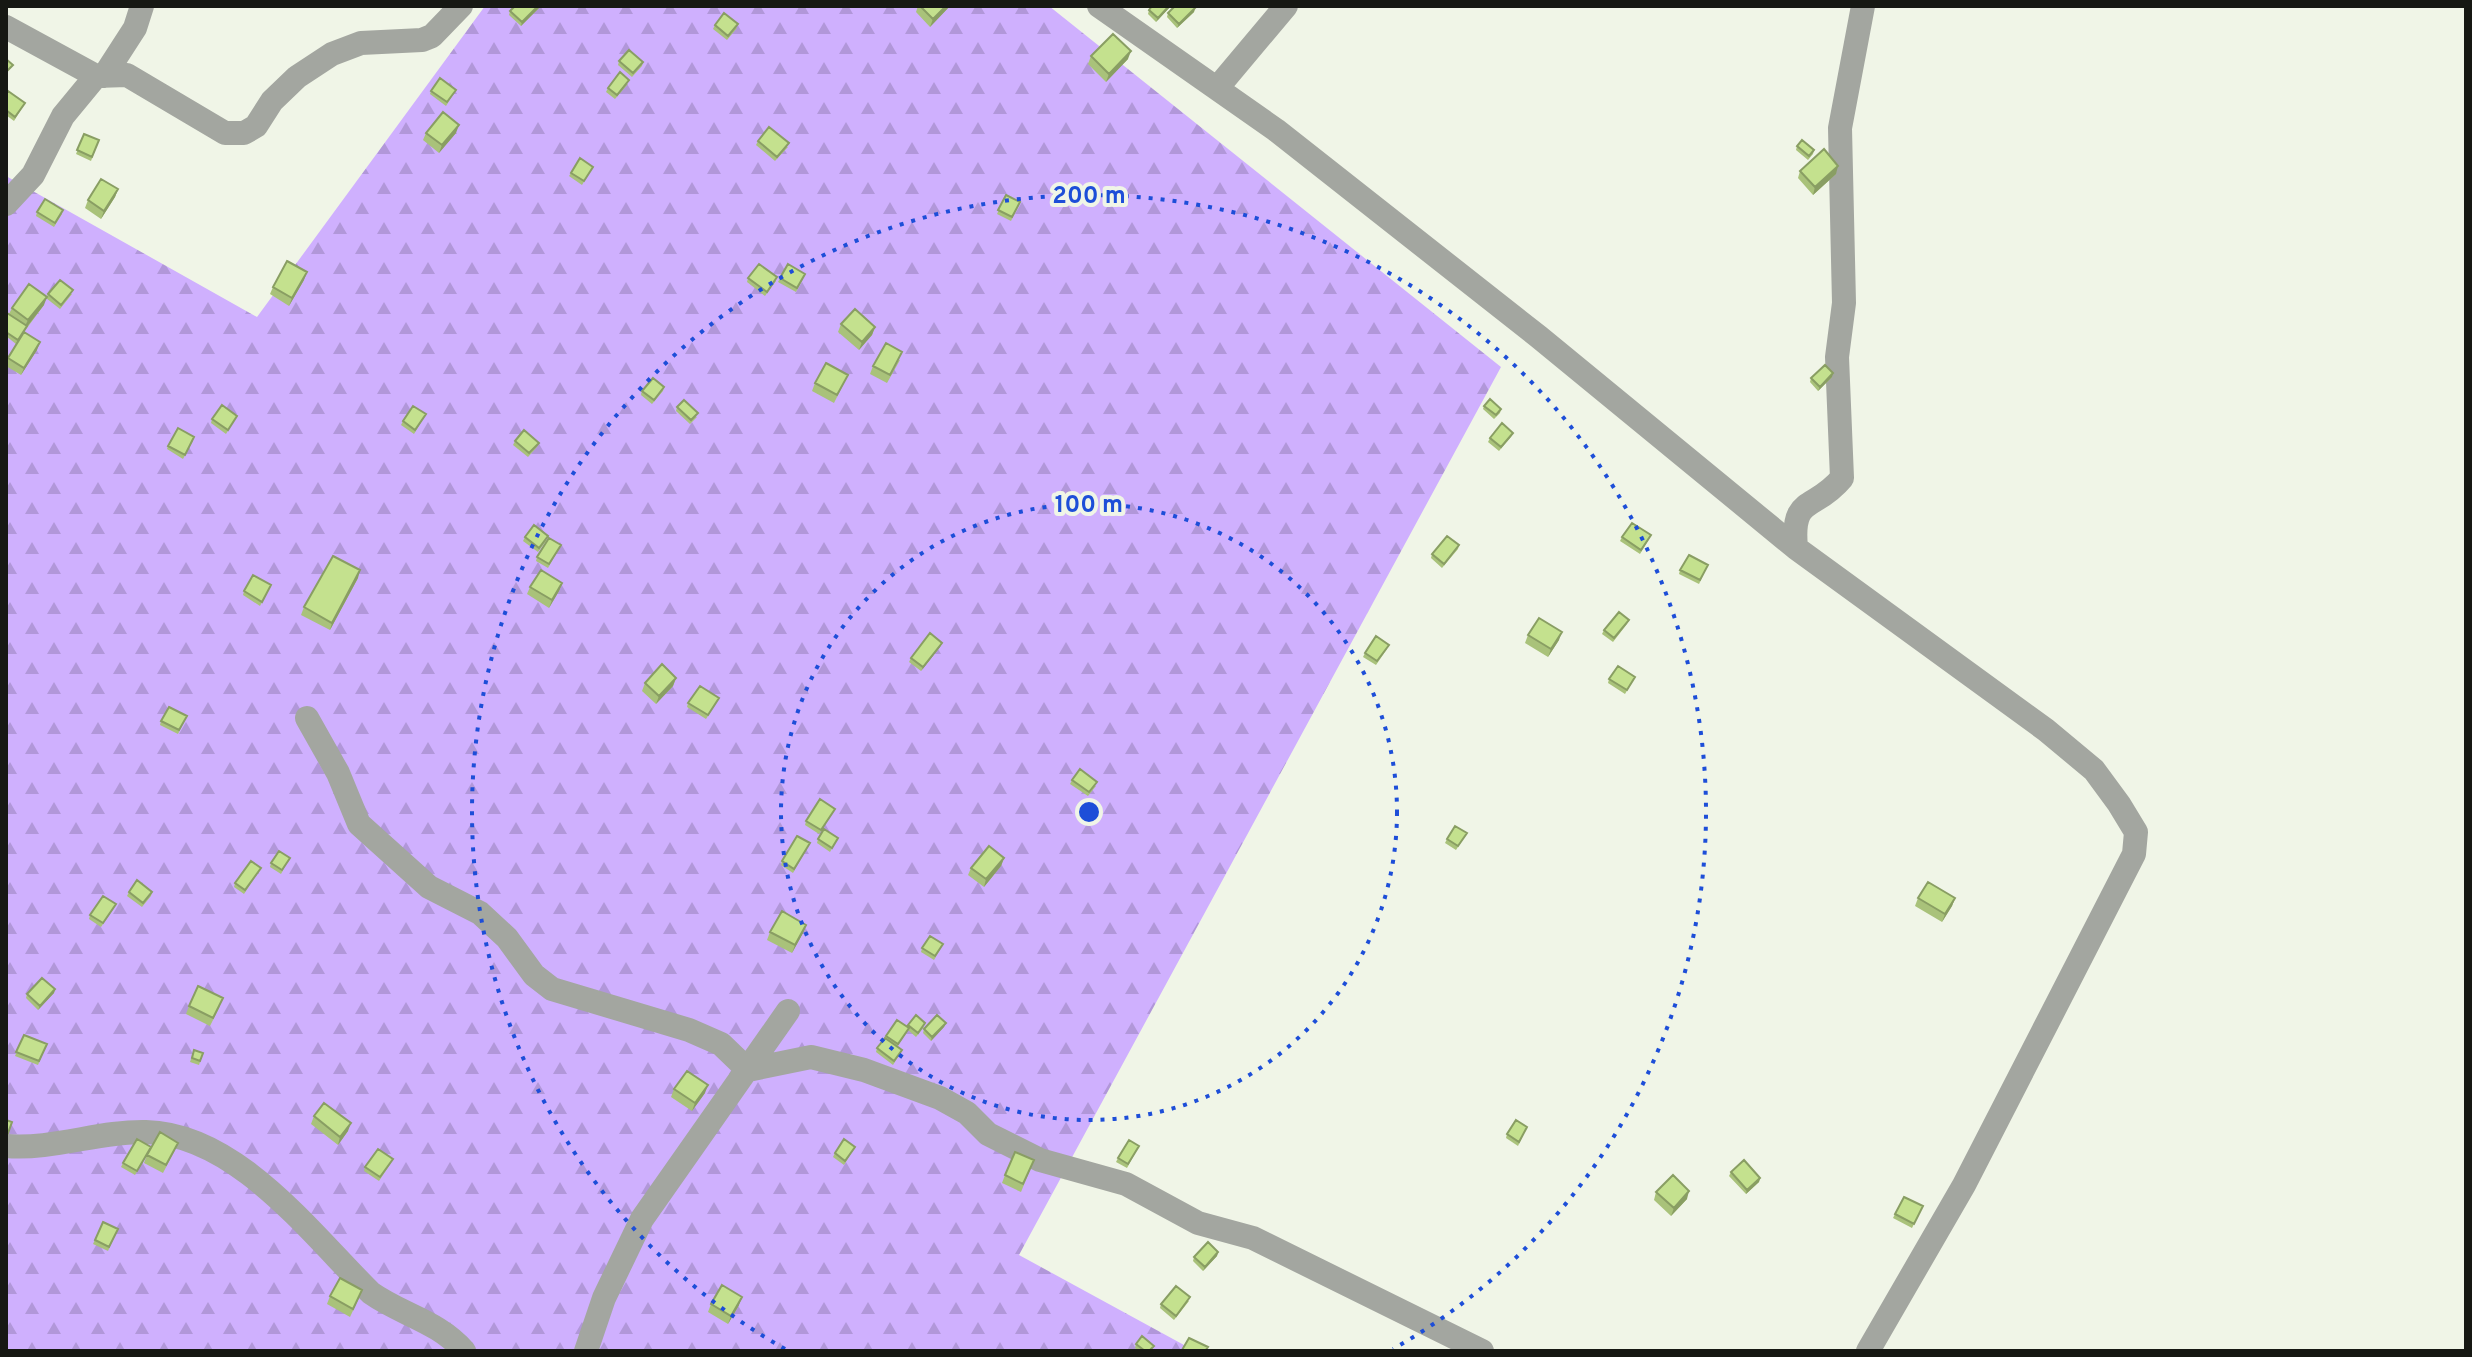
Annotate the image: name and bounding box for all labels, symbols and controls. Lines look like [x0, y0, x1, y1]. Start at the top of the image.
text: 200 m [1052, 182, 1126, 212]
text: 100 m [1055, 491, 1123, 521]
centre of rings [1075, 798, 1103, 826]

